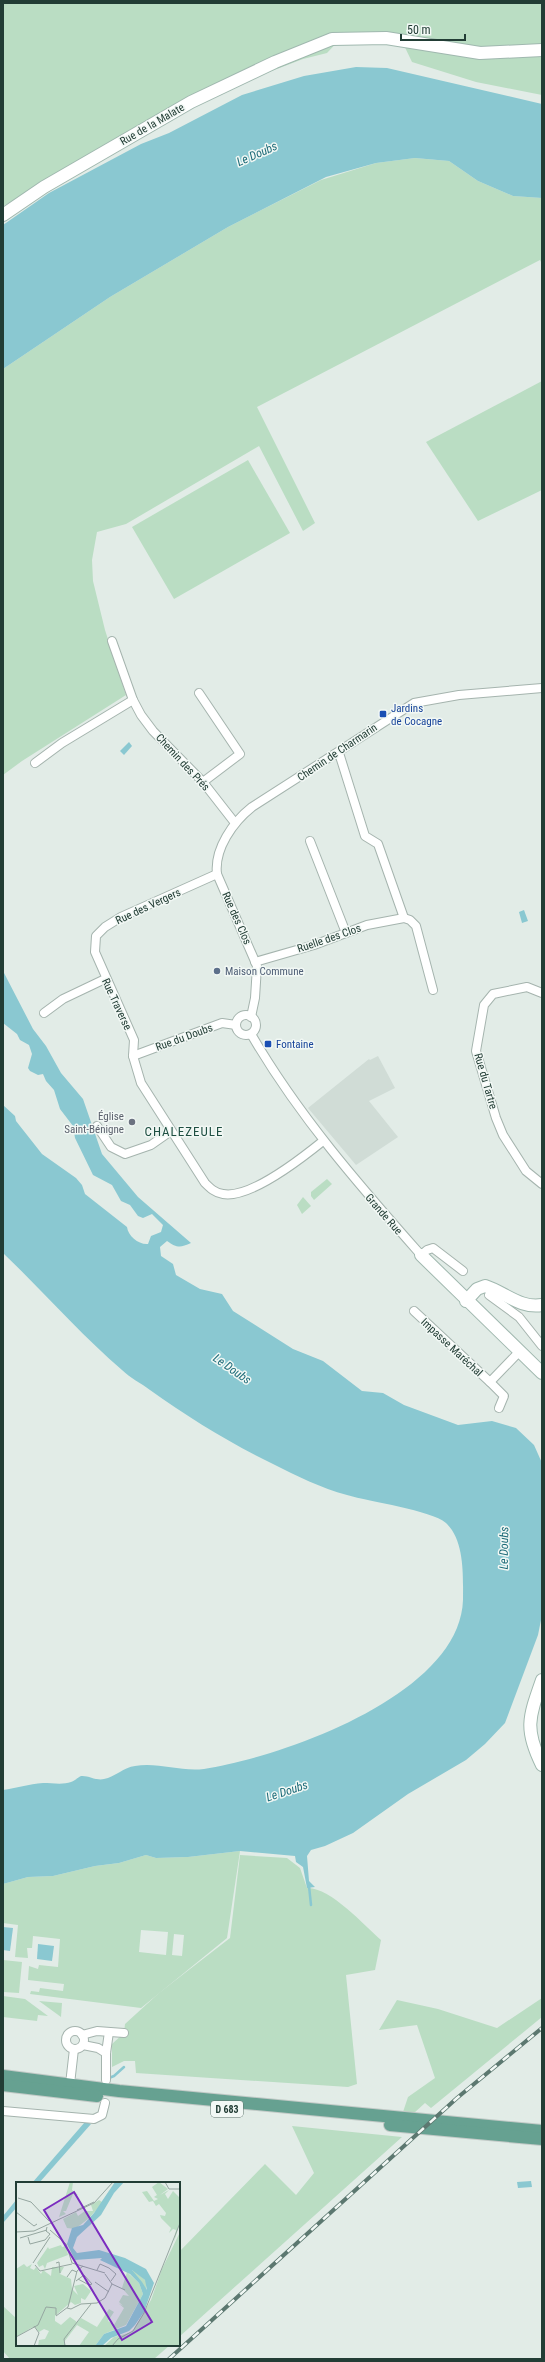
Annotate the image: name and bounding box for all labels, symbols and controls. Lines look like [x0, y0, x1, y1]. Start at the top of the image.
scale bar [401, 16, 465, 42]
text: 50 m [407, 23, 431, 37]
street label: Rue de la Malate [118, 101, 187, 148]
water label: Le Doubs [235, 139, 279, 169]
place label: Jardins de Cocagne [391, 702, 442, 728]
marker: Jardins de Cocagne [378, 709, 388, 719]
street label: Chemin de Charmarin [295, 721, 380, 784]
street label: Chemin des Prés [153, 731, 212, 793]
street label: Rue des Vergers [114, 886, 183, 927]
street label: Rue des Clos [219, 890, 254, 947]
street label: Ruelle des Clos [296, 922, 363, 955]
place label: Maison Commune [225, 965, 304, 978]
marker: Maison Commune [212, 966, 222, 976]
street label: Rue Traverse [99, 976, 134, 1032]
street label: Rue du Doubs [154, 1021, 214, 1054]
place label: Fontaine [276, 1038, 314, 1051]
marker: Fontaine [263, 1039, 273, 1049]
street label: Rue du Tartre [471, 1052, 500, 1111]
place label: Église Saint-Bénigne [64, 1110, 124, 1136]
marker: Église Saint-Bénigne [127, 1117, 137, 1127]
district label: CHALEZEULE [145, 1124, 223, 1139]
street label: Grande Rue [362, 1191, 405, 1237]
street label: Impasse Maréchal [418, 1315, 485, 1379]
water label: Le Doubs [210, 1351, 254, 1387]
water label: Le Doubs [497, 1526, 511, 1570]
water label: Le Doubs [264, 1778, 310, 1804]
road number: D 683 [211, 2101, 243, 2117]
inset map [16, 2182, 180, 2346]

